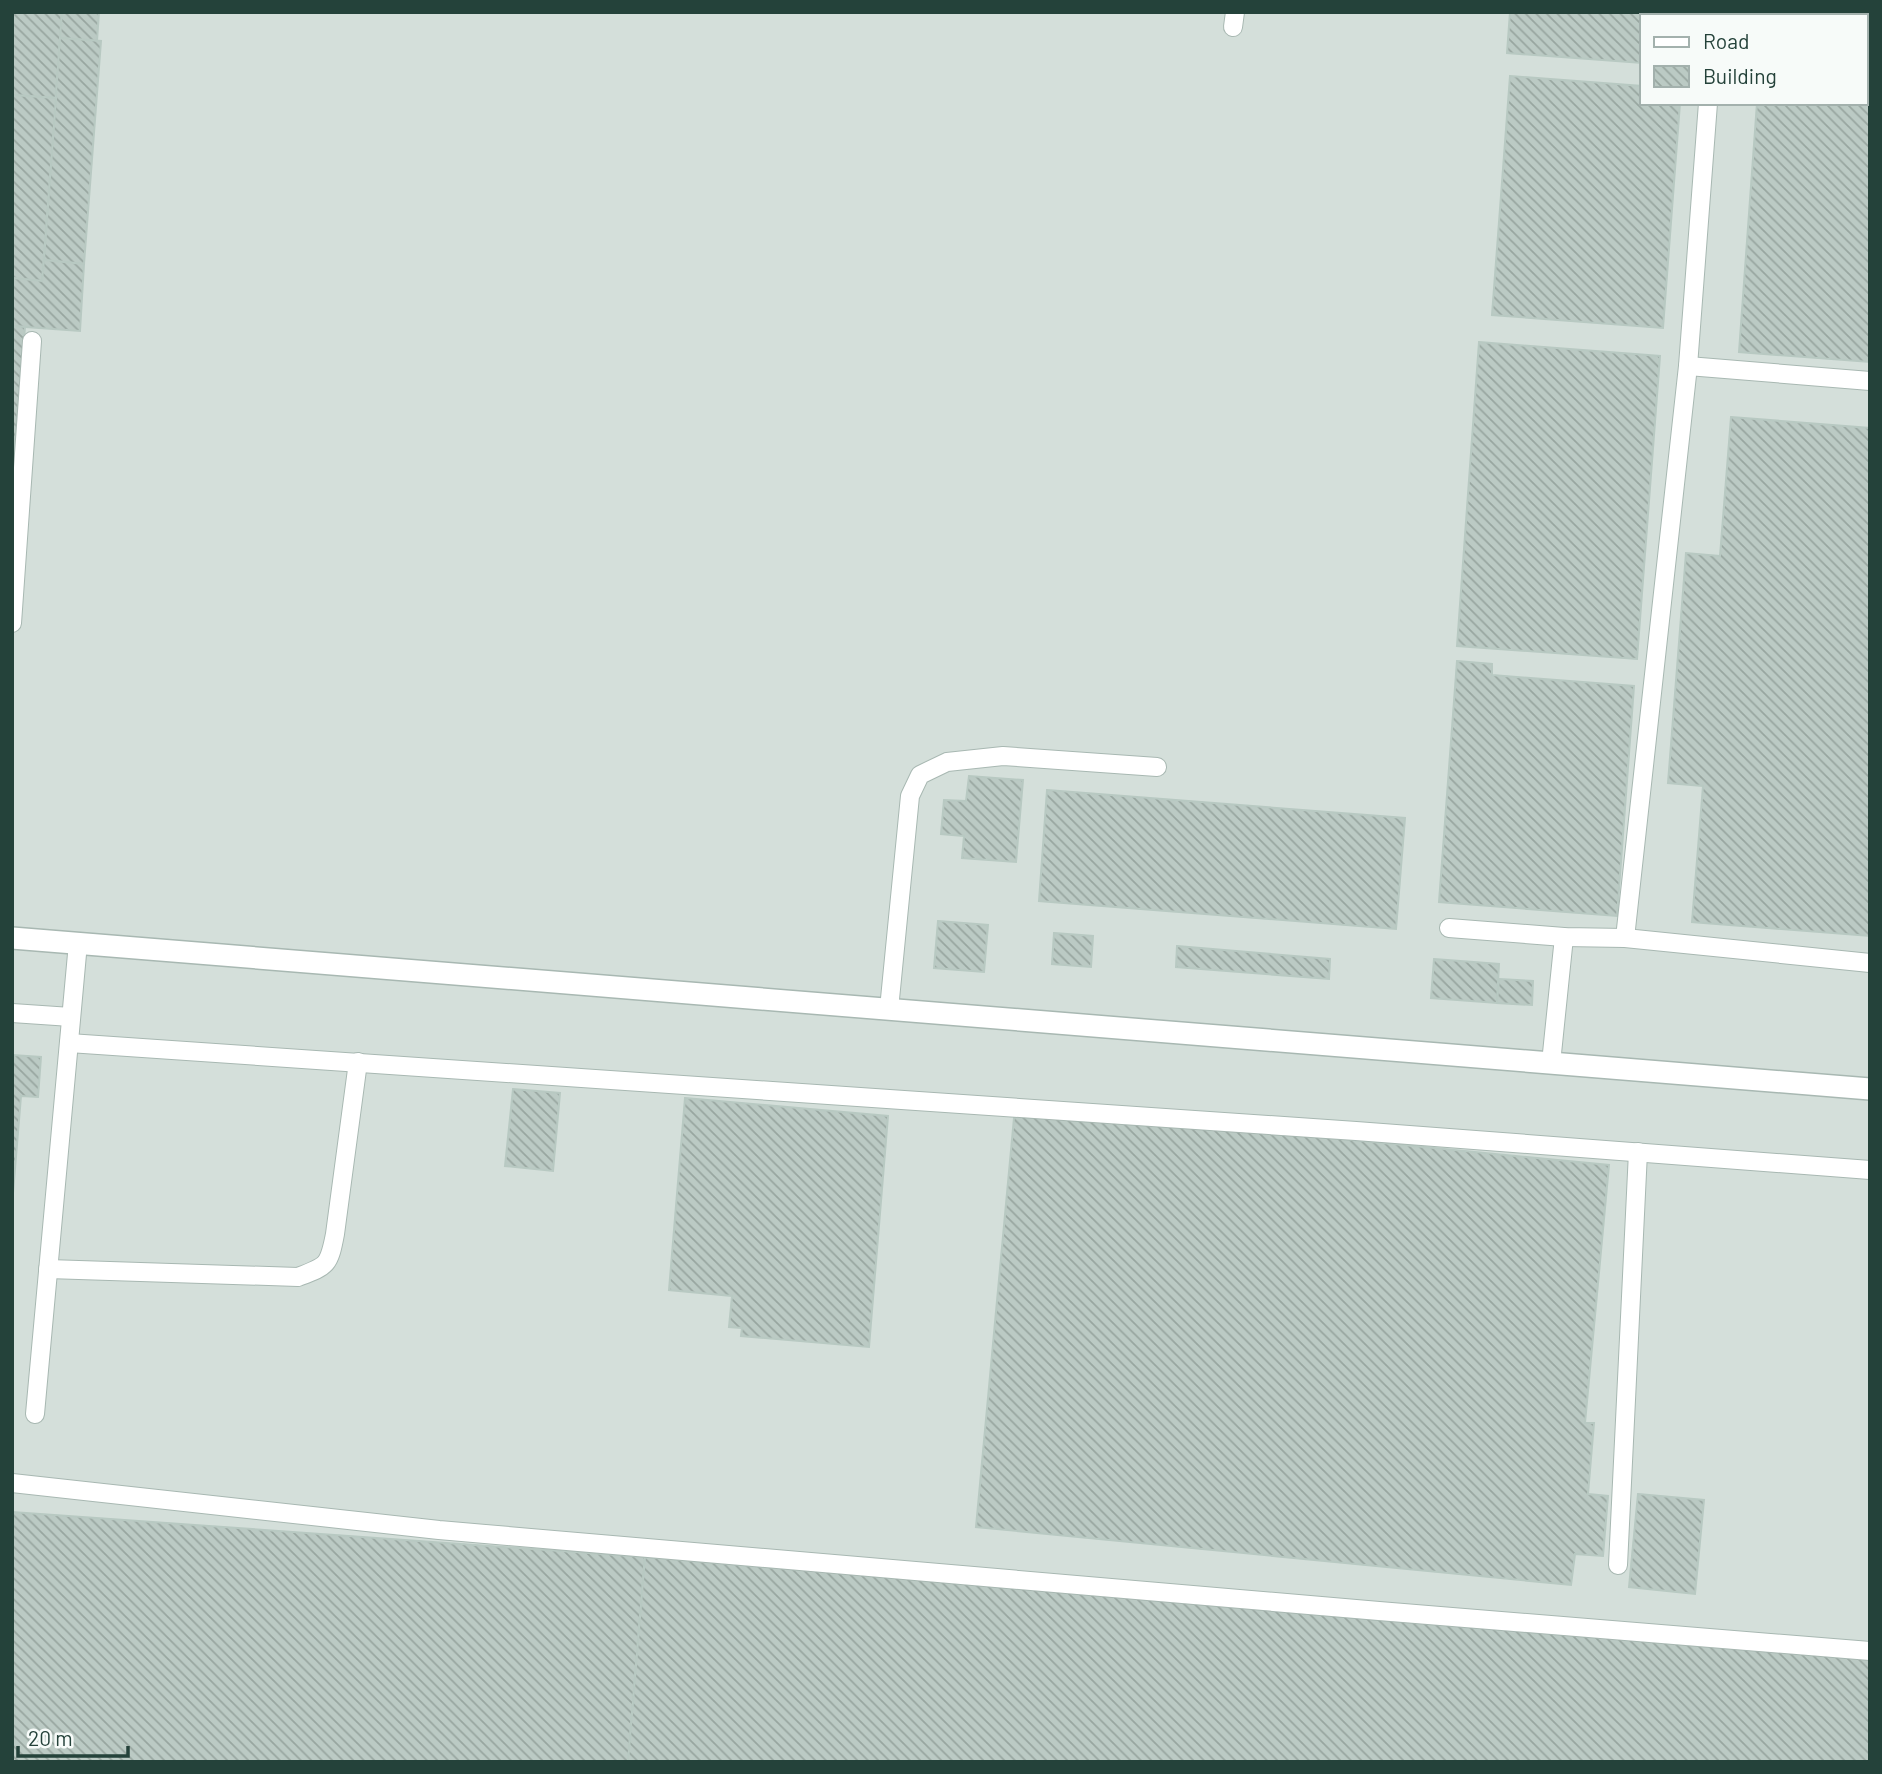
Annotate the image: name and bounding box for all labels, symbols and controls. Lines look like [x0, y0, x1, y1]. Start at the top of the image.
legend [1640, 14, 1868, 105]
text: Road [1703, 28, 1749, 53]
text: Building [1703, 63, 1777, 88]
scale bar [18, 1714, 128, 1758]
text: 20 m [28, 1725, 73, 1750]

